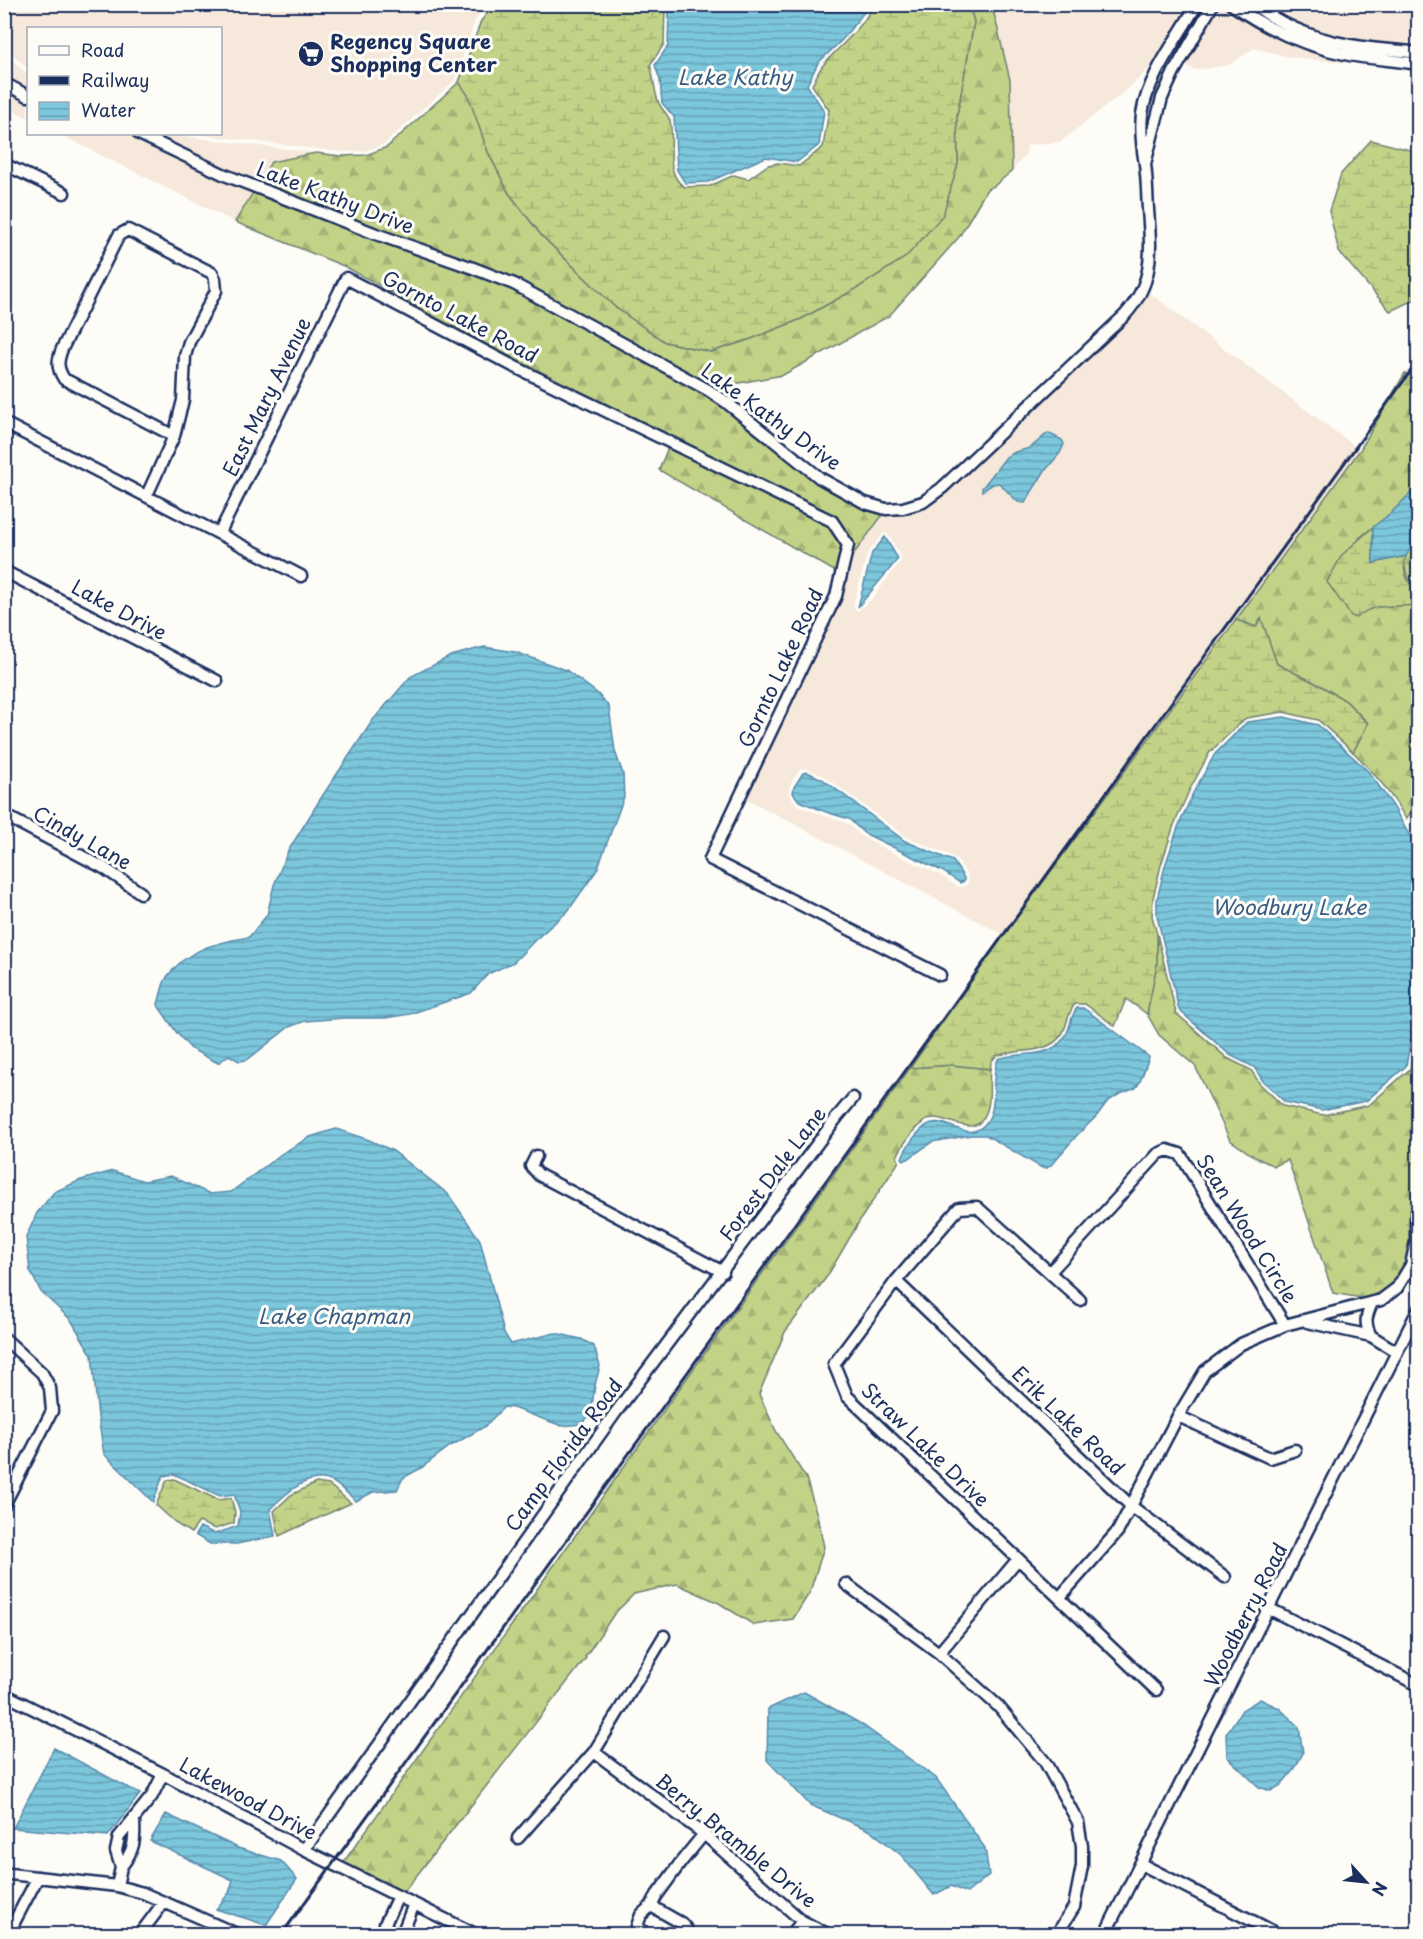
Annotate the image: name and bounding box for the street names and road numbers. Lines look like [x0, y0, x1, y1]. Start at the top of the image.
street label: Lake Kathy Drive [252, 153, 418, 241]
street label: Gornto Lake Road [377, 262, 544, 370]
street label: East Mary Avenue [215, 312, 318, 481]
street label: Lake Kathy Drive [695, 355, 848, 477]
street label: Lake Drive [66, 571, 172, 647]
street label: Gornto Lake Road [730, 583, 830, 752]
street label: Cindy Lane [28, 798, 137, 877]
street label: Forest Dale Lane [712, 1100, 833, 1247]
street label: Sean Wood Circle [1190, 1148, 1306, 1309]
street label: Erik Lake Road [1006, 1359, 1132, 1482]
street label: Camp Florida Road [497, 1371, 629, 1537]
street label: Straw Lake Drive [855, 1375, 997, 1513]
street label: Woodberry Road [1196, 1537, 1294, 1692]
street label: Lakewood Drive [174, 1749, 323, 1847]
street label: Berry Bramble Drive [650, 1766, 824, 1915]

